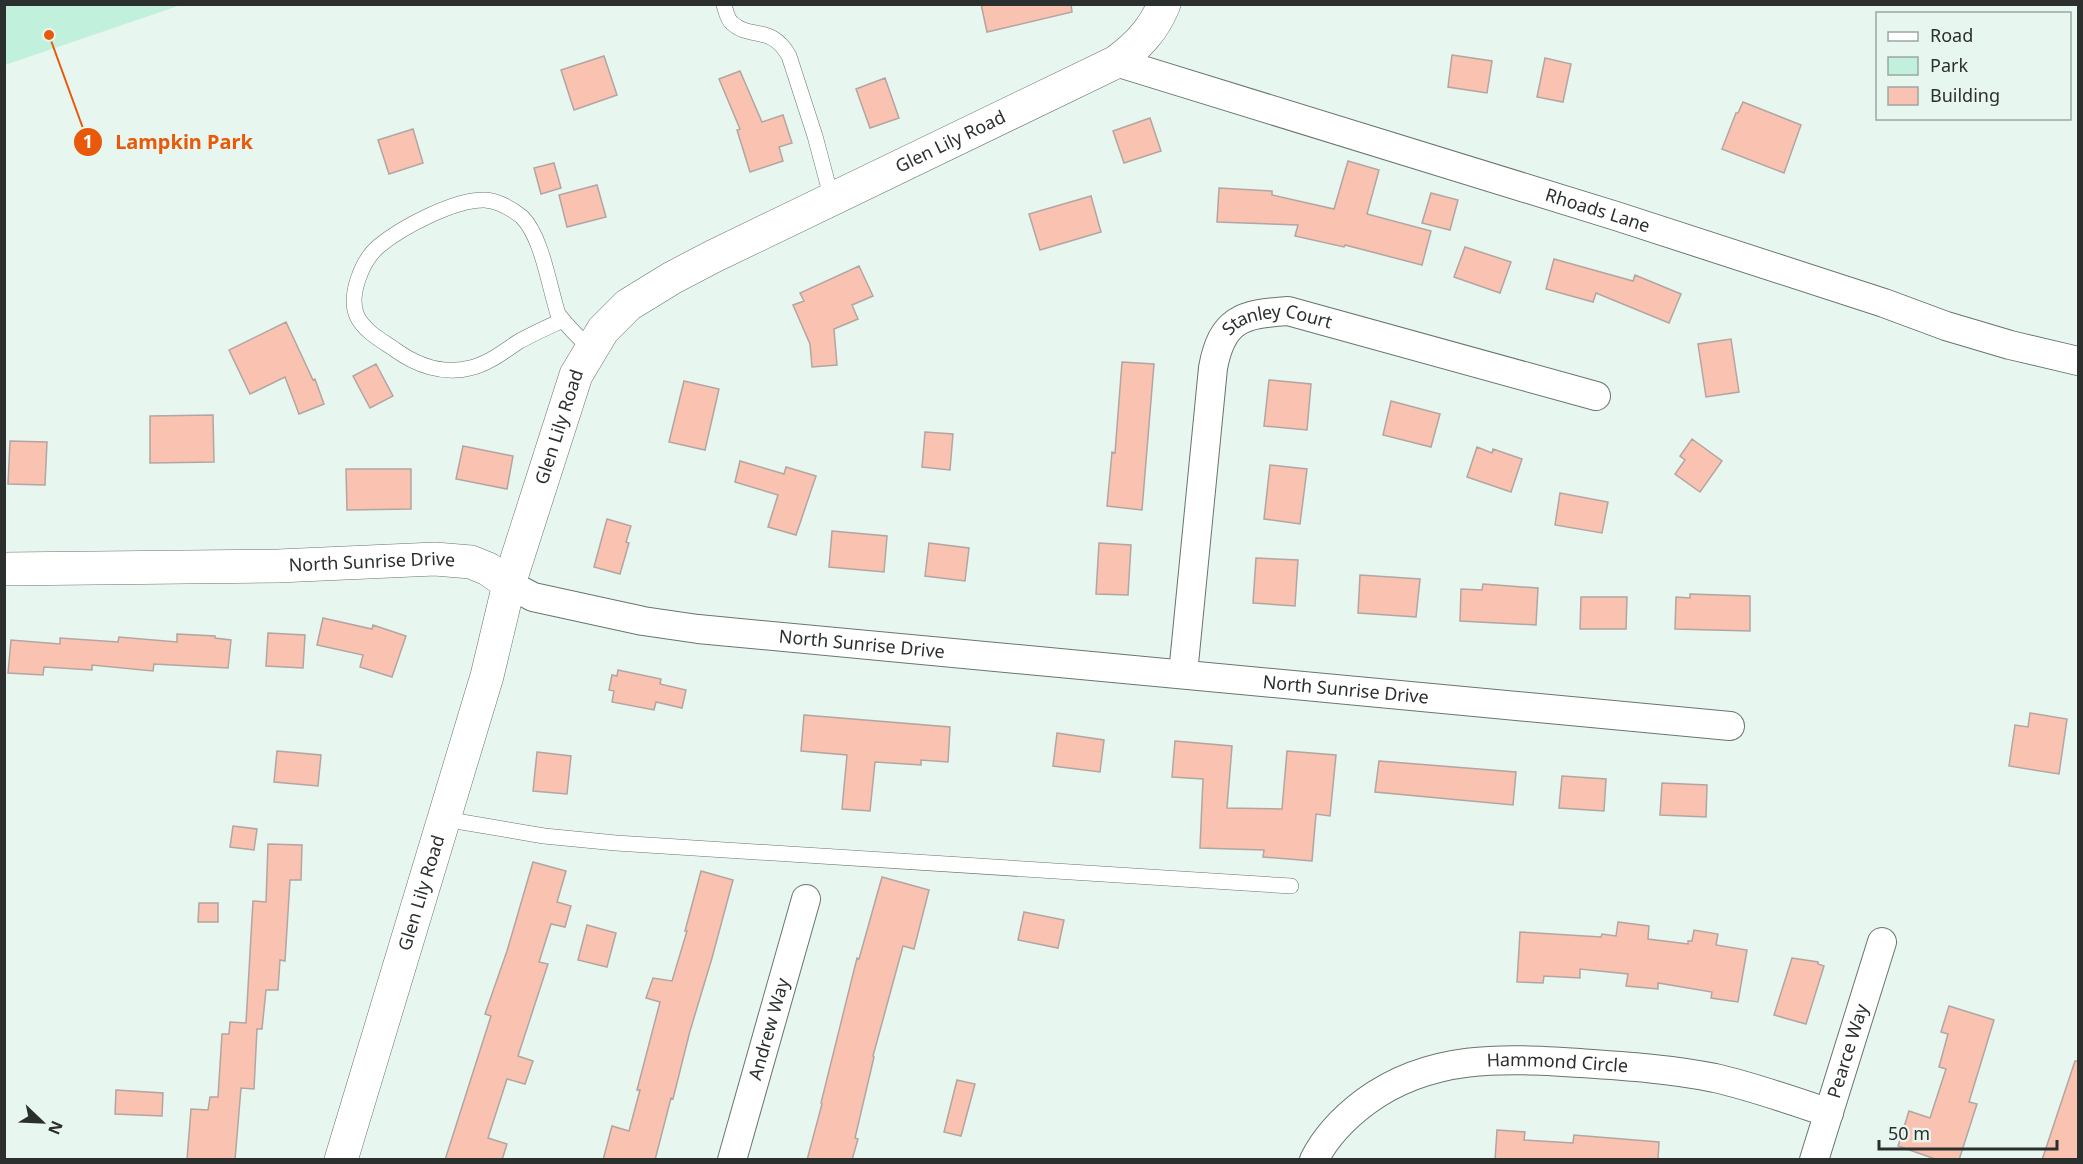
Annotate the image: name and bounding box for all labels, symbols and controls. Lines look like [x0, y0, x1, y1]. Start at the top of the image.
legend [1876, 12, 2071, 120]
text: Road [1930, 23, 1973, 47]
text: Park [1930, 53, 1968, 77]
text: Building [1930, 83, 2000, 107]
street label: Glen Lily Road [891, 104, 1009, 178]
callout: Lampkin Park [73, 123, 264, 161]
text: Lampkin Park [115, 128, 253, 155]
text: 1 [83, 129, 93, 153]
street label: Rhoads Lane [1543, 182, 1653, 237]
street label: Stanley Court [1216, 298, 1335, 340]
street label: Glen Lily Road [529, 366, 588, 487]
street label: North Sunrise Drive [288, 546, 456, 577]
street label: North Sunrise Drive [778, 624, 946, 663]
street label: North Sunrise Drive [1262, 669, 1430, 709]
street label: Glen Lily Road [392, 832, 449, 953]
street label: Andrew Way [742, 974, 794, 1083]
street label: Pearce Way [1821, 1000, 1873, 1101]
street label: Hammond Circle [1486, 1047, 1629, 1077]
north arrow [12, 1092, 72, 1152]
scale bar [1879, 1113, 2058, 1151]
text: N [43, 1118, 68, 1138]
text: 50 m [1888, 1121, 1930, 1145]

